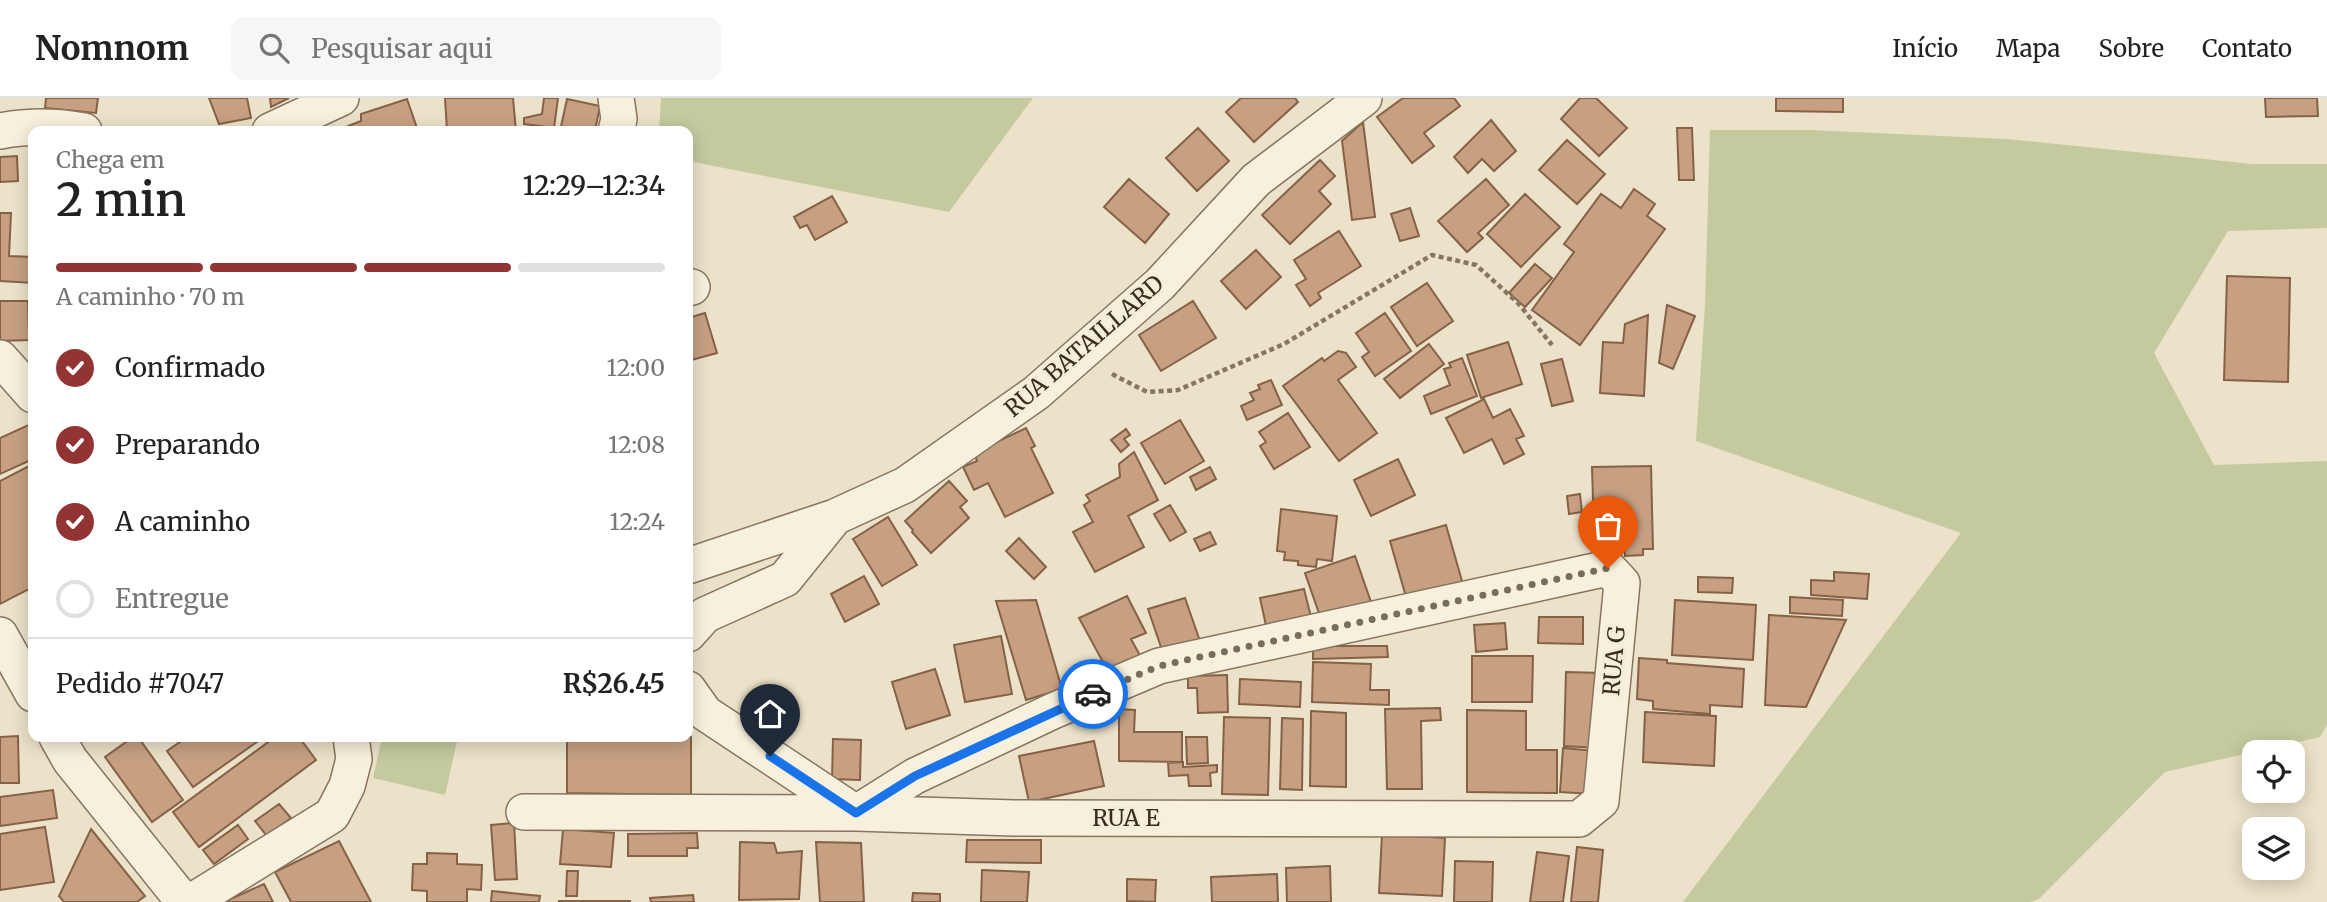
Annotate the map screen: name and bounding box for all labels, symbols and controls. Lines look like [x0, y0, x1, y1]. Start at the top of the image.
search box [231, 17, 721, 80]
text: Nomnom [35, 28, 189, 69]
icon: search [255, 29, 293, 67]
text: Pesquisar aqui [311, 32, 493, 65]
text: Início [1892, 33, 1958, 64]
text: Mapa [1996, 33, 2060, 64]
text: Sobre [2098, 33, 2164, 64]
text: Contato [2202, 33, 2292, 64]
text: Chega em [56, 145, 165, 174]
text: 12:29–12:34 [523, 169, 665, 202]
text: 2 min [56, 171, 186, 229]
street label: RUA BATAILLARD [998, 269, 1169, 423]
text: A caminho · 70 m [56, 282, 245, 311]
icon: check [56, 349, 94, 387]
text: Confirmado [115, 351, 265, 384]
text: 12:00 [607, 353, 665, 382]
icon: check [56, 426, 94, 464]
text: Preparando [115, 428, 260, 461]
text: 12:08 [608, 430, 665, 459]
pin [1578, 496, 1638, 568]
icon: check [56, 503, 94, 541]
text: A caminho [115, 505, 250, 538]
text: 12:24 [609, 507, 665, 536]
icon: bag [1589, 507, 1627, 545]
text: Entregue [115, 582, 229, 615]
street label: RUA G [1596, 625, 1631, 697]
courier [1058, 659, 1128, 729]
text: Pedido #7047 [56, 667, 224, 700]
text: R$26.45 [563, 667, 665, 700]
icon: car [1074, 675, 1112, 713]
pin [740, 684, 800, 756]
icon: home [751, 695, 789, 733]
map controls [2242, 740, 2305, 880]
button: locate [2242, 740, 2305, 803]
street label: RUA E [1092, 803, 1160, 832]
button: layers [2242, 817, 2305, 880]

